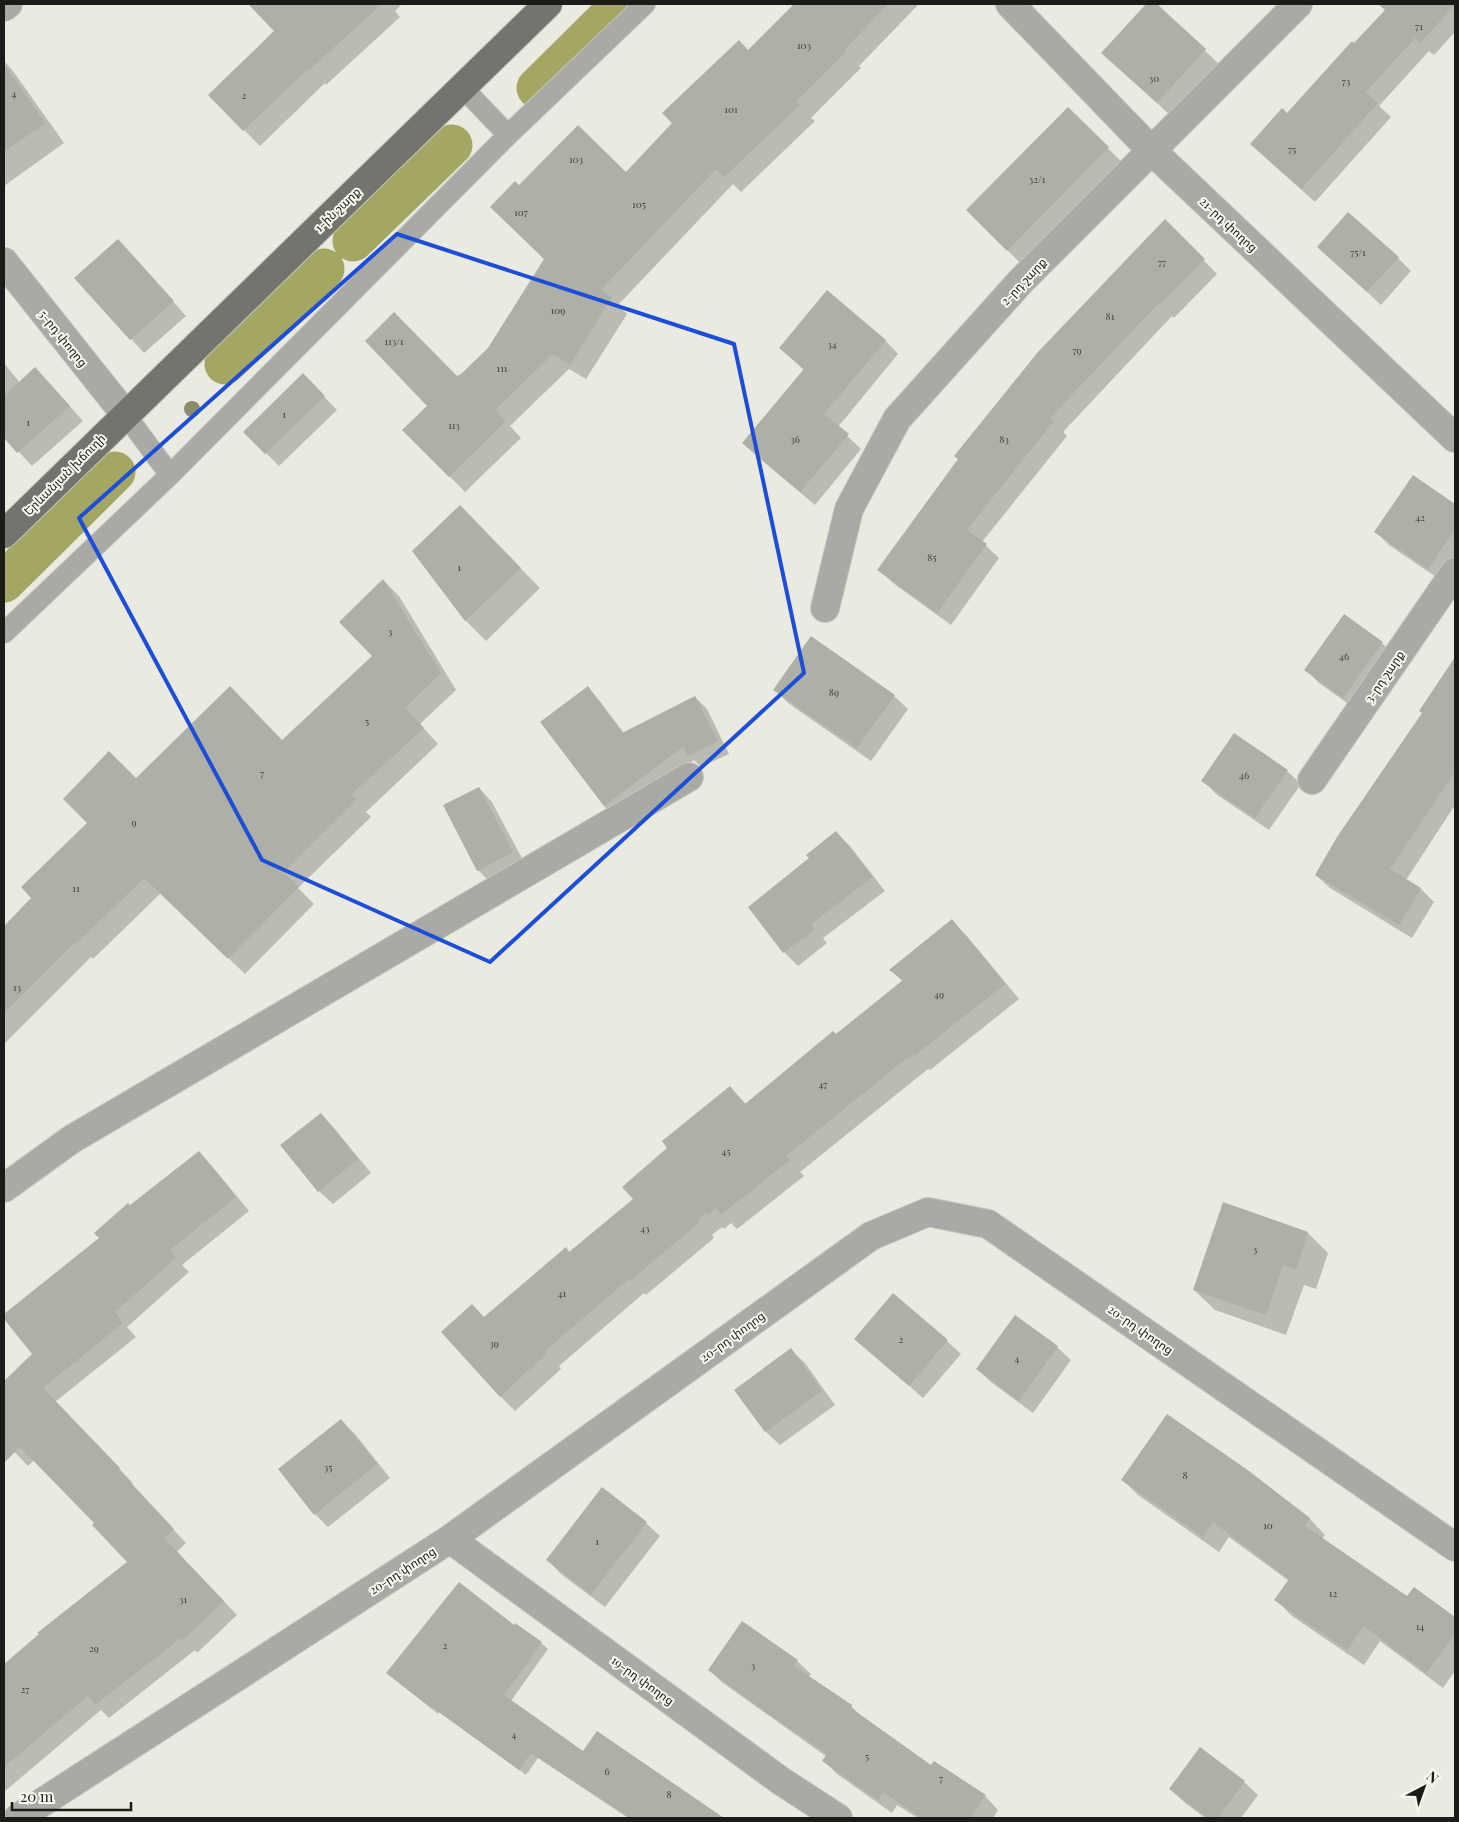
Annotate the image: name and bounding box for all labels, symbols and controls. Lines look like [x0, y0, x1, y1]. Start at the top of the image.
house number: 71 [1415, 19, 1423, 33]
house number: 103 [797, 38, 812, 52]
house number: 30 [1149, 71, 1159, 85]
house number: 73 [1342, 74, 1351, 88]
house number: 4 [12, 86, 17, 100]
house number: 2 [242, 88, 247, 102]
house number: 101 [724, 102, 738, 116]
house number: 75 [1288, 142, 1296, 156]
house number: 103 [569, 152, 584, 166]
house number: 32/1 [1029, 172, 1046, 186]
street label: 1-ին շարք [311, 183, 363, 235]
street label: 21-րդ փողոց [1197, 193, 1261, 255]
house number: 105 [632, 197, 646, 211]
house number: 107 [514, 205, 528, 219]
house number: 75/1 [1350, 245, 1366, 259]
street label: 2-րդ շարք [997, 254, 1049, 308]
house number: 77 [1158, 255, 1166, 269]
house number: 109 [551, 303, 565, 317]
street label: 5-րդ փողոց [36, 306, 92, 370]
house number: 81 [1106, 309, 1115, 323]
house number: 113/1 [384, 334, 404, 348]
house number: 34 [827, 337, 837, 351]
house number: 79 [1072, 343, 1082, 357]
house number: 111 [496, 361, 508, 375]
house number: 1 [282, 407, 286, 421]
house number: 1 [26, 415, 30, 429]
house number: 113 [448, 418, 460, 432]
street label: Երևանյան խճուղի [20, 430, 108, 518]
house number: 36 [790, 432, 800, 446]
house number: 83 [999, 432, 1009, 446]
house number: 42 [1415, 510, 1425, 524]
house number: 85 [927, 550, 937, 564]
house number: 1 [457, 560, 461, 574]
house number: 3 [388, 624, 393, 638]
street label: 3-րդ շարք [1361, 647, 1407, 705]
house number: 46 [1339, 649, 1349, 663]
house number: 89 [829, 685, 839, 699]
house number: 5 [365, 714, 369, 728]
house number: 7 [260, 766, 264, 780]
house number: 46 [1239, 768, 1249, 782]
house number: 9 [131, 815, 137, 829]
house number: 11 [72, 881, 80, 895]
house number: 13 [13, 980, 22, 994]
house number: 49 [934, 987, 944, 1001]
house number: 47 [819, 1077, 827, 1091]
house number: 45 [721, 1144, 731, 1158]
house number: 43 [640, 1221, 650, 1235]
house number: 3 [1253, 1242, 1258, 1256]
house number: 41 [558, 1286, 567, 1300]
street label: 20-րդ փողոց [1105, 1301, 1177, 1357]
street label: 20-րդ փողոց [696, 1307, 768, 1365]
house number: 2 [899, 1332, 904, 1346]
house number: 39 [489, 1336, 499, 1350]
house number: 4 [1015, 1351, 1020, 1365]
house number: 35 [324, 1460, 332, 1474]
house number: 8 [1182, 1468, 1188, 1482]
house number: 10 [1263, 1518, 1273, 1532]
house number: 1 [595, 1534, 599, 1548]
street label: 20-րդ փողոց [366, 1542, 438, 1598]
house number: 12 [1329, 1586, 1337, 1600]
house number: 31 [179, 1592, 187, 1606]
house number: 14 [1416, 1619, 1424, 1633]
house number: 2 [443, 1638, 448, 1652]
house number: 29 [89, 1641, 99, 1655]
street label: 19-րդ փողոց [608, 1652, 678, 1708]
house number: 3 [751, 1658, 756, 1672]
house number: 27 [21, 1682, 29, 1696]
house number: 4 [512, 1727, 517, 1741]
house number: 5 [865, 1749, 869, 1763]
north arrow [1399, 1762, 1449, 1812]
house number: 6 [604, 1764, 610, 1778]
text: N [1423, 1766, 1443, 1787]
house number: 7 [939, 1771, 943, 1785]
scale bar [12, 1780, 131, 1812]
text: 20 m [20, 1786, 54, 1806]
house number: 8 [666, 1787, 672, 1801]

